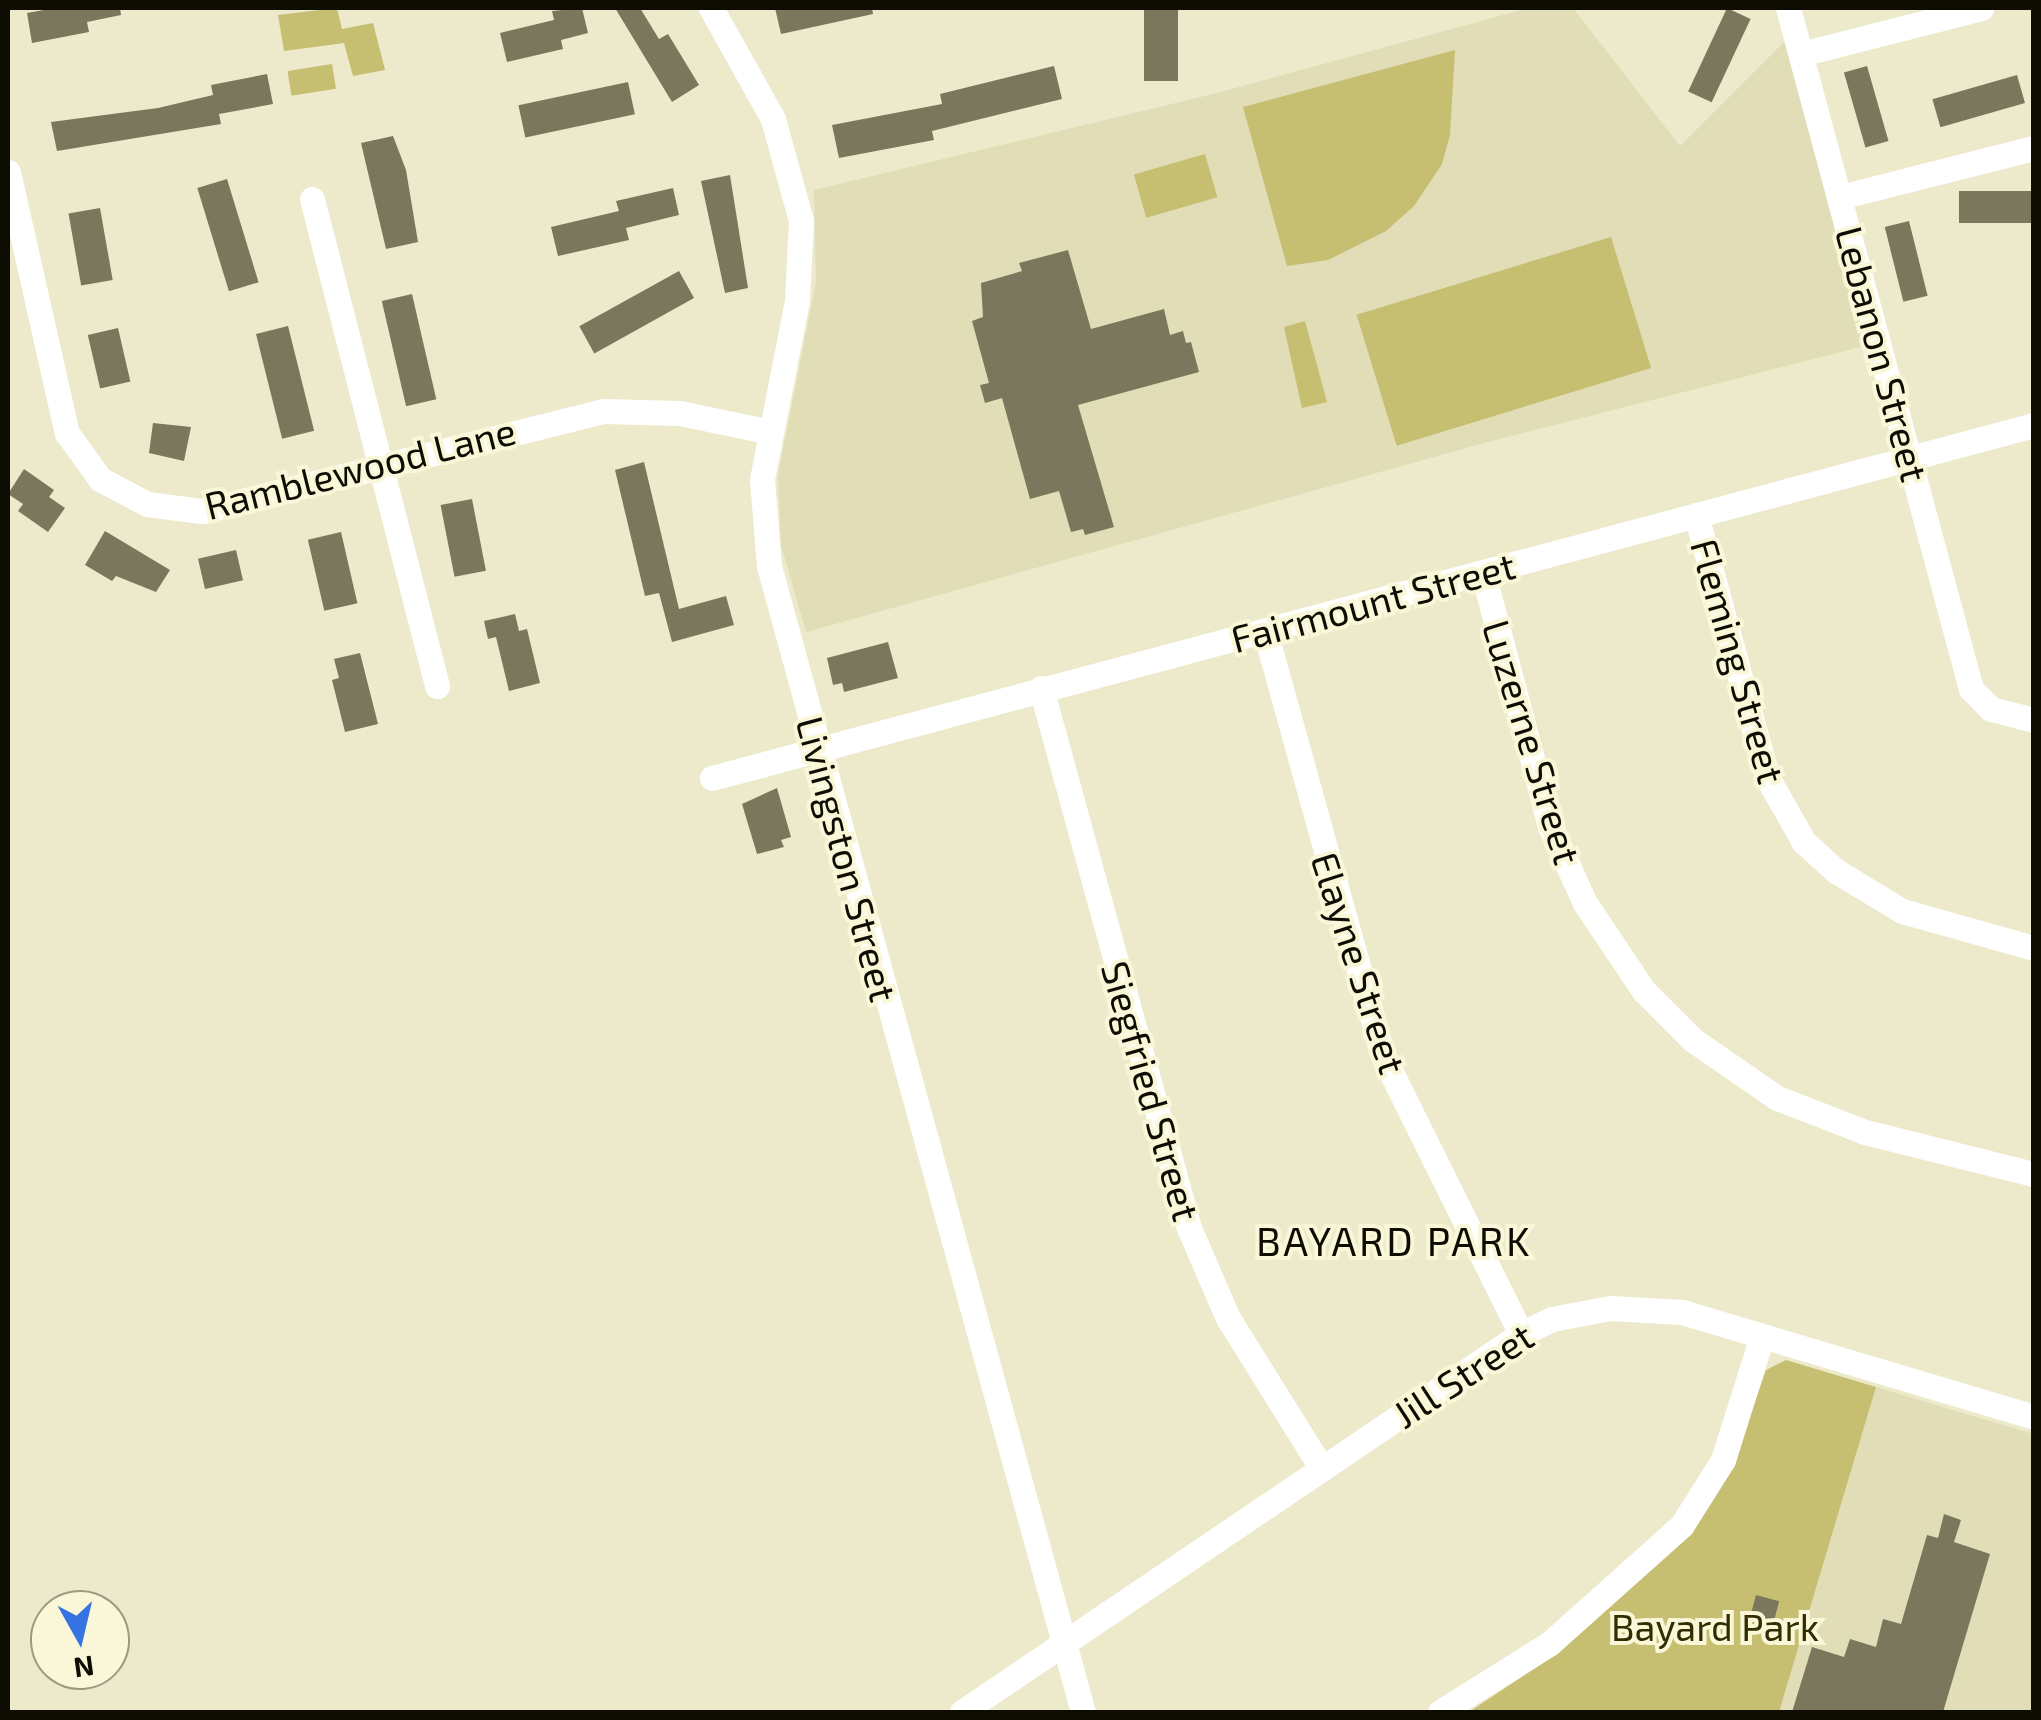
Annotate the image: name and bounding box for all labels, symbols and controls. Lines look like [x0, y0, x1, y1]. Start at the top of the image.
street label: Lebanon Street [1826, 221, 1938, 487]
street label: Ramblewood Lane [200, 407, 520, 529]
street label: Fleming Street [1681, 533, 1795, 789]
street label: Fairmount Street [1226, 542, 1520, 662]
street label: Luzerne Street [1473, 614, 1591, 870]
street label: Livingston Street [787, 711, 907, 1007]
street label: Elayne Street [1302, 847, 1416, 1079]
street label: Siegfried Street [1092, 956, 1210, 1226]
district label: BAYARD PARK [1256, 1216, 1532, 1264]
street label: Jill Street [1384, 1313, 1542, 1437]
north arrow [30, 1590, 130, 1690]
park label: Bayard Park [1611, 1604, 1819, 1650]
text: N [72, 1649, 96, 1686]

